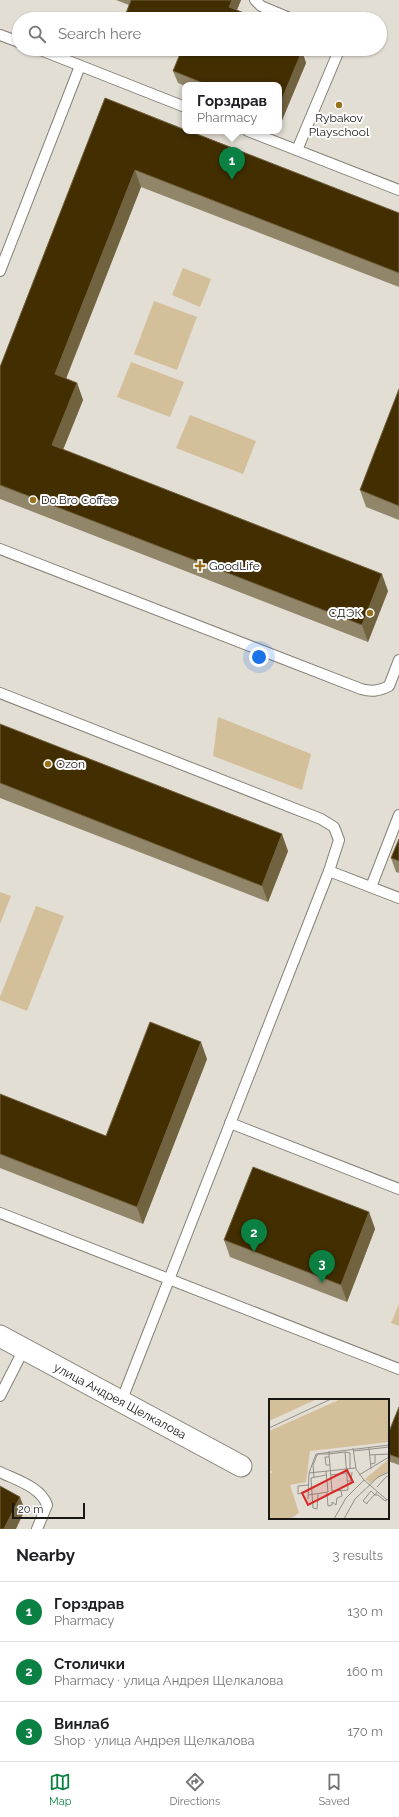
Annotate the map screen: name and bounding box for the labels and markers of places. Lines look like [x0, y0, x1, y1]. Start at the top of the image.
marker: Rybakov Playschool [334, 100, 344, 110]
place label: Rybakov Playschool [309, 111, 370, 139]
pin: 1 [219, 147, 245, 180]
place label: Do.Bro Coffee [41, 493, 117, 507]
marker: Do.Bro Coffee [28, 495, 38, 505]
place label: GoodLife [209, 559, 260, 573]
marker: GoodLife [194, 560, 206, 572]
place label: СДЭК [329, 606, 362, 620]
marker: СДЭК [365, 608, 375, 618]
place label: Ozon [56, 757, 85, 771]
marker: Ozon [43, 759, 53, 769]
pin: 2 [241, 1219, 267, 1252]
pin: 3 [309, 1250, 335, 1283]

